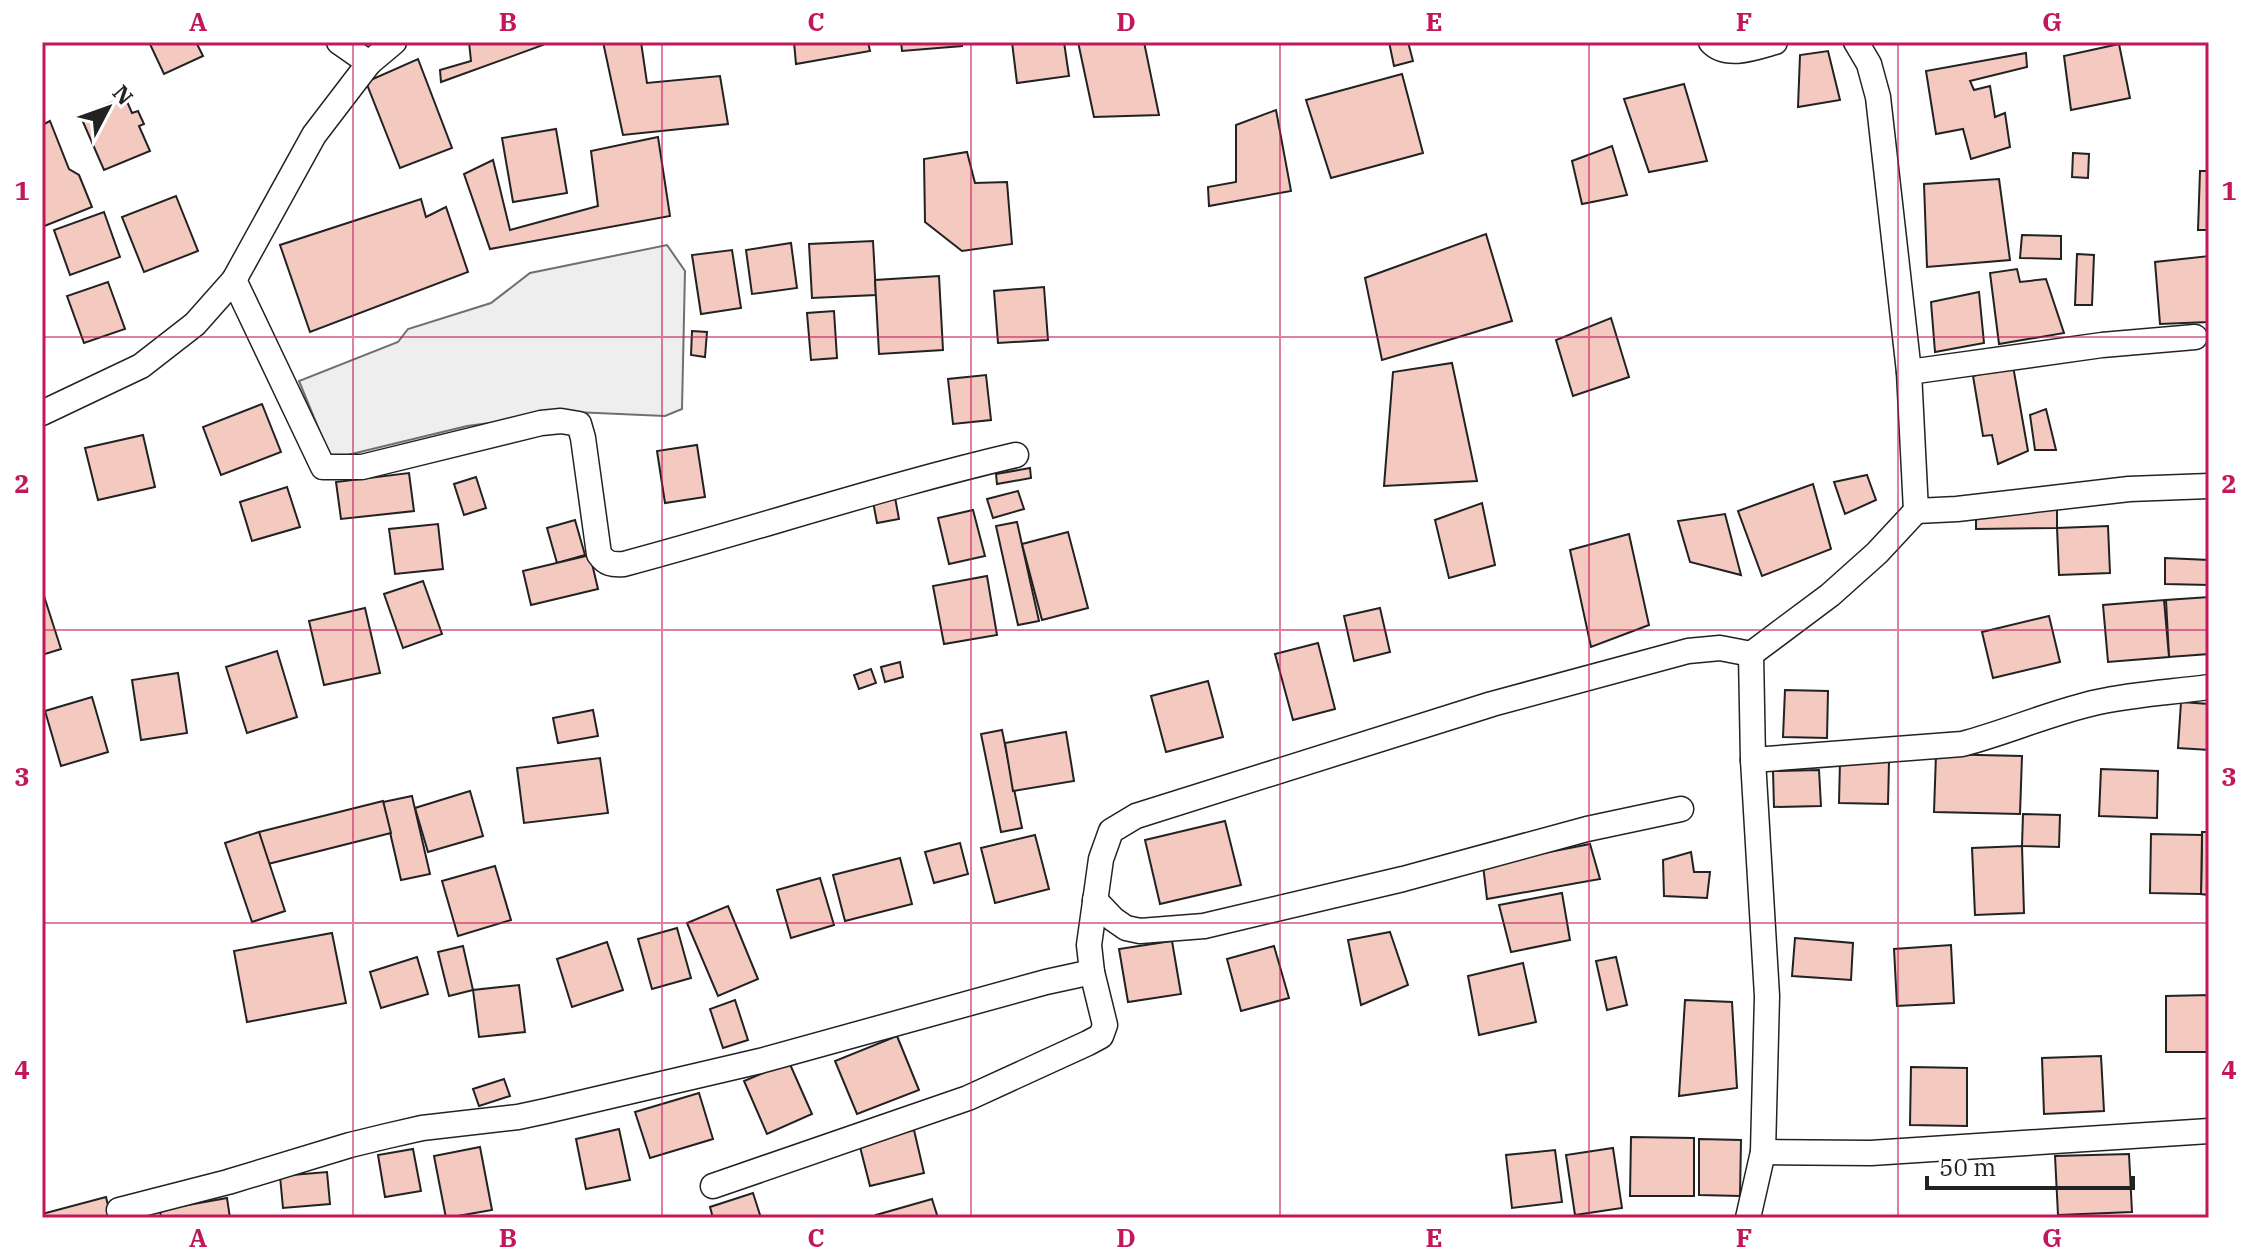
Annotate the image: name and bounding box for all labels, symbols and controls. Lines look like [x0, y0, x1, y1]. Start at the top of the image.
text: A [189, 4, 207, 38]
text: B [499, 4, 517, 38]
text: C [807, 4, 825, 38]
text: D [1116, 4, 1136, 38]
text: E [1425, 4, 1443, 38]
text: F [1736, 4, 1752, 38]
text: G [2042, 4, 2062, 38]
north arrow [68, 68, 148, 148]
text: N [107, 78, 140, 111]
text: 1 [14, 173, 30, 207]
text: 1 [2221, 173, 2237, 207]
text: 2 [14, 466, 30, 500]
text: 2 [2221, 466, 2237, 500]
text: 3 [14, 759, 30, 793]
text: 3 [2221, 759, 2237, 793]
text: 4 [14, 1052, 30, 1086]
text: 4 [2221, 1052, 2237, 1086]
scale bar [1927, 1140, 2133, 1190]
text: 50 m [1939, 1151, 1996, 1183]
text: A [189, 1220, 207, 1254]
text: B [499, 1220, 517, 1254]
text: C [807, 1220, 825, 1254]
text: D [1116, 1220, 1136, 1254]
text: E [1425, 1220, 1443, 1254]
text: F [1736, 1220, 1752, 1254]
text: G [2042, 1220, 2062, 1254]

